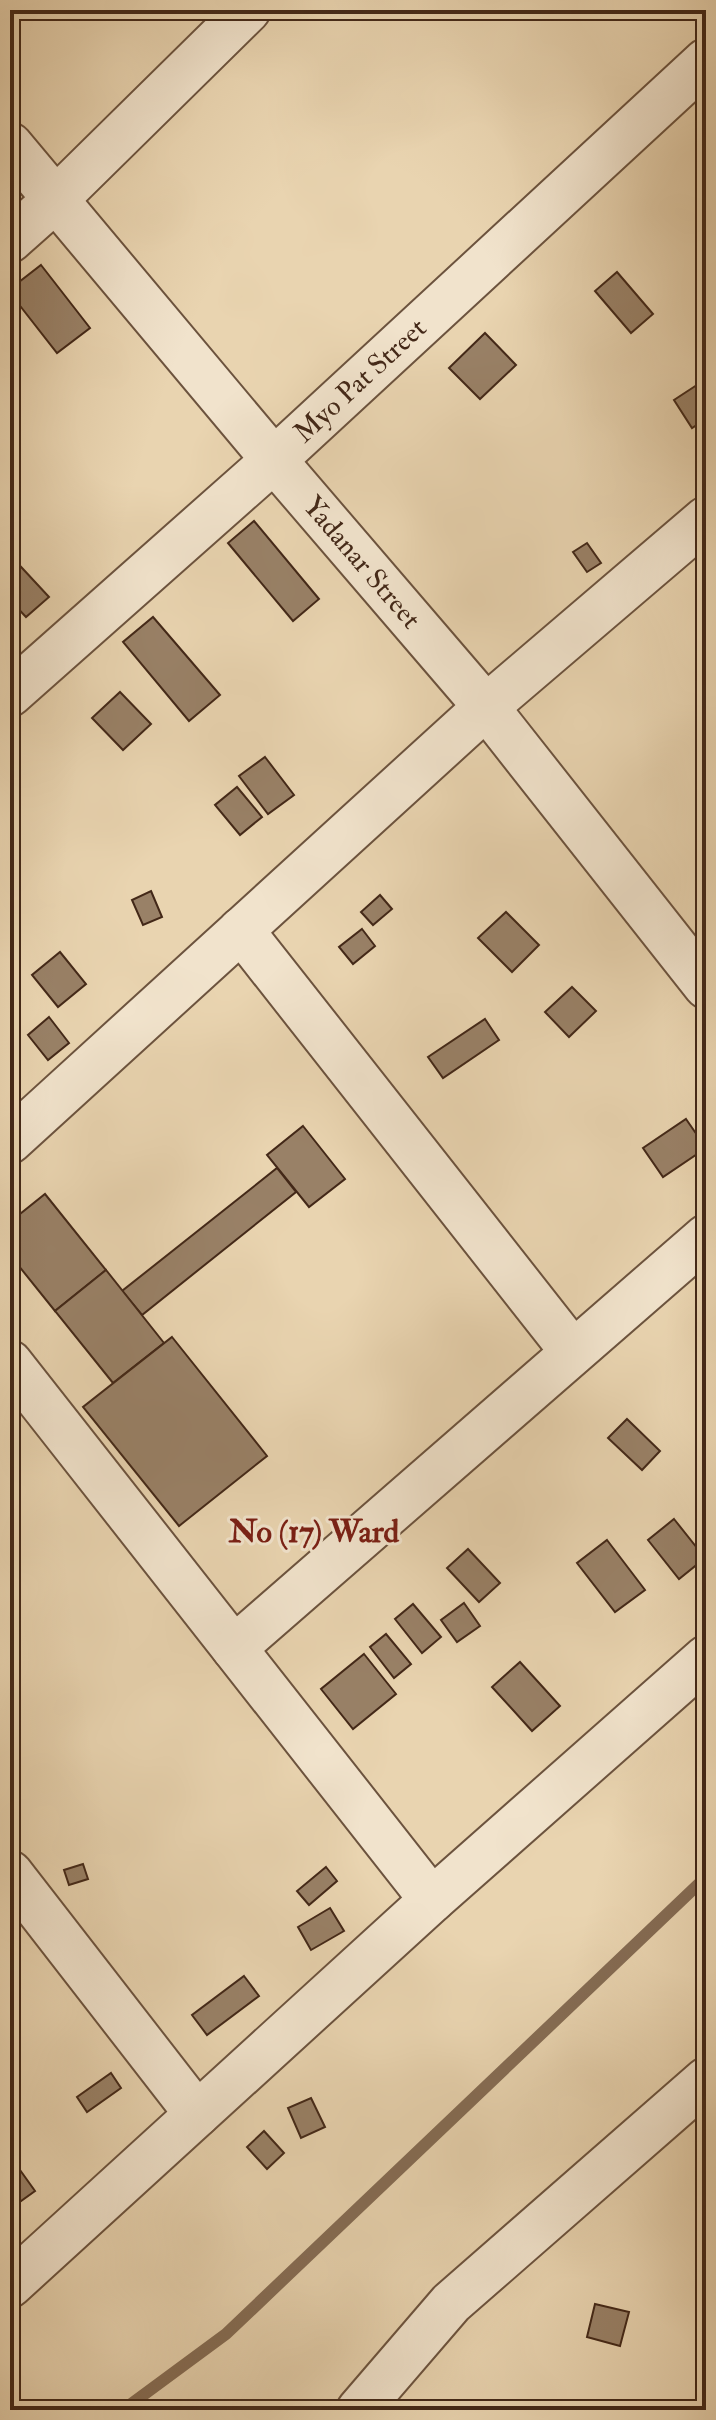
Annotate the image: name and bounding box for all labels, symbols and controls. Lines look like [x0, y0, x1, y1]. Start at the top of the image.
street label: Myo Pat Street [287, 311, 434, 450]
street label: Yadanar Street [295, 489, 428, 636]
district label: No (17) Ward [228, 1512, 400, 1552]

